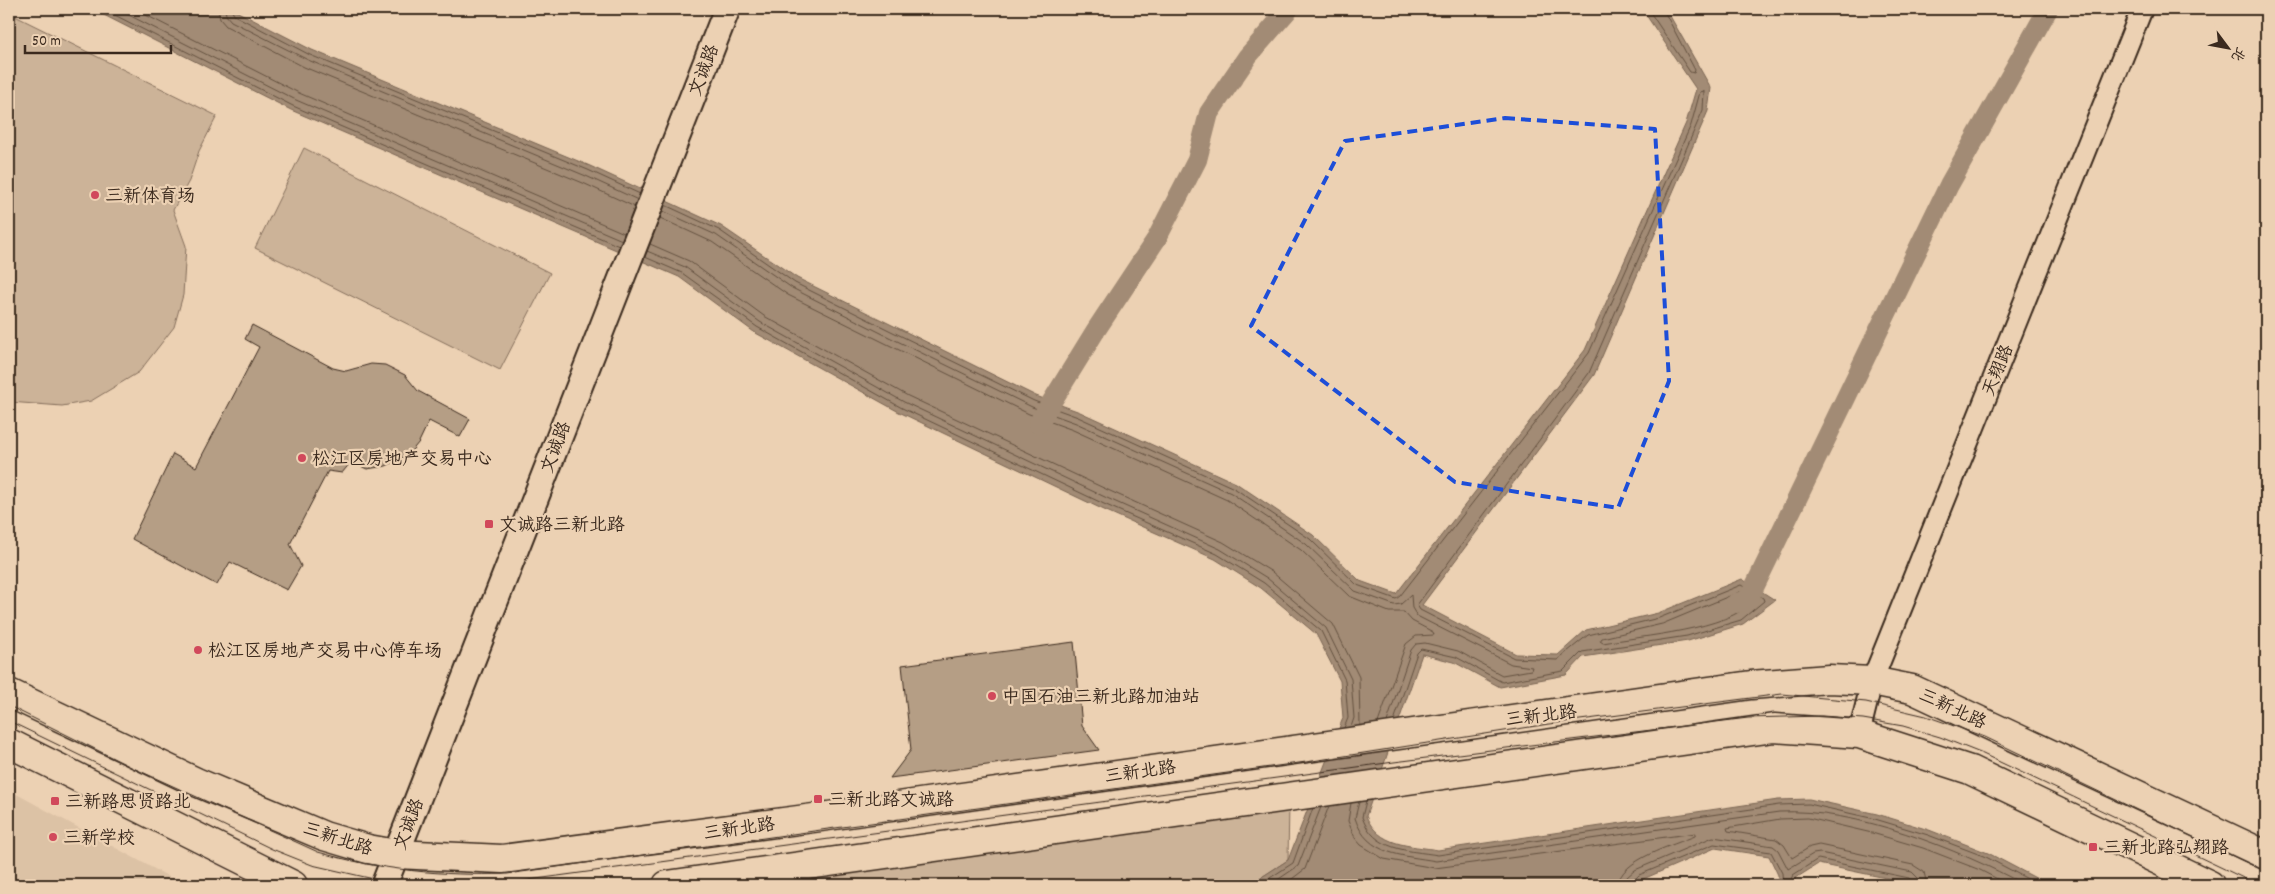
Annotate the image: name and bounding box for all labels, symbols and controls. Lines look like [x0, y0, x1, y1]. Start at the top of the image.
scale bar [25, 22, 171, 54]
north arrow [2202, 22, 2252, 72]
text: 50 m [32, 31, 61, 53]
street label: 文诚路 [684, 41, 727, 101]
text: 北 [2225, 43, 2250, 65]
place label: 三新体育场 [105, 185, 195, 210]
marker: 三新体育场 [89, 189, 101, 201]
street label: 天翔路 [1978, 341, 2021, 401]
street label: 文诚路 [536, 418, 579, 478]
place label: 松江区房地产交易中心 [312, 448, 492, 473]
marker: 松江区房地产交易中心 [296, 452, 308, 464]
place label: 文诚路三新北路 [499, 514, 625, 539]
marker: 文诚路三新北路 [483, 518, 495, 530]
place label: 松江区房地产交易中心停车场 [208, 640, 442, 665]
marker: 松江区房地产交易中心停车场 [192, 644, 204, 656]
street label: 三新北路 [1914, 684, 1990, 737]
place label: 中国石油三新北路加油站 [1002, 686, 1200, 711]
marker: 中国石油三新北路加油站 [986, 690, 998, 702]
street label: 三新北路 [1504, 701, 1579, 734]
street label: 三新北路 [1103, 756, 1178, 791]
place label: 三新北路文诚路 [828, 789, 954, 814]
place label: 三新路思贤路北 [65, 791, 191, 816]
marker: 三新北路文诚路 [812, 793, 824, 805]
marker: 三新路思贤路北 [49, 795, 61, 807]
street label: 文诚路 [389, 795, 432, 855]
street label: 三新北路 [702, 813, 777, 848]
street label: 三新北路 [299, 817, 375, 863]
place label: 三新学校 [63, 827, 135, 852]
marker: 三新学校 [47, 831, 59, 843]
place label: 三新北路弘翔路 [2103, 837, 2229, 862]
marker: 三新北路弘翔路 [2087, 841, 2099, 853]

